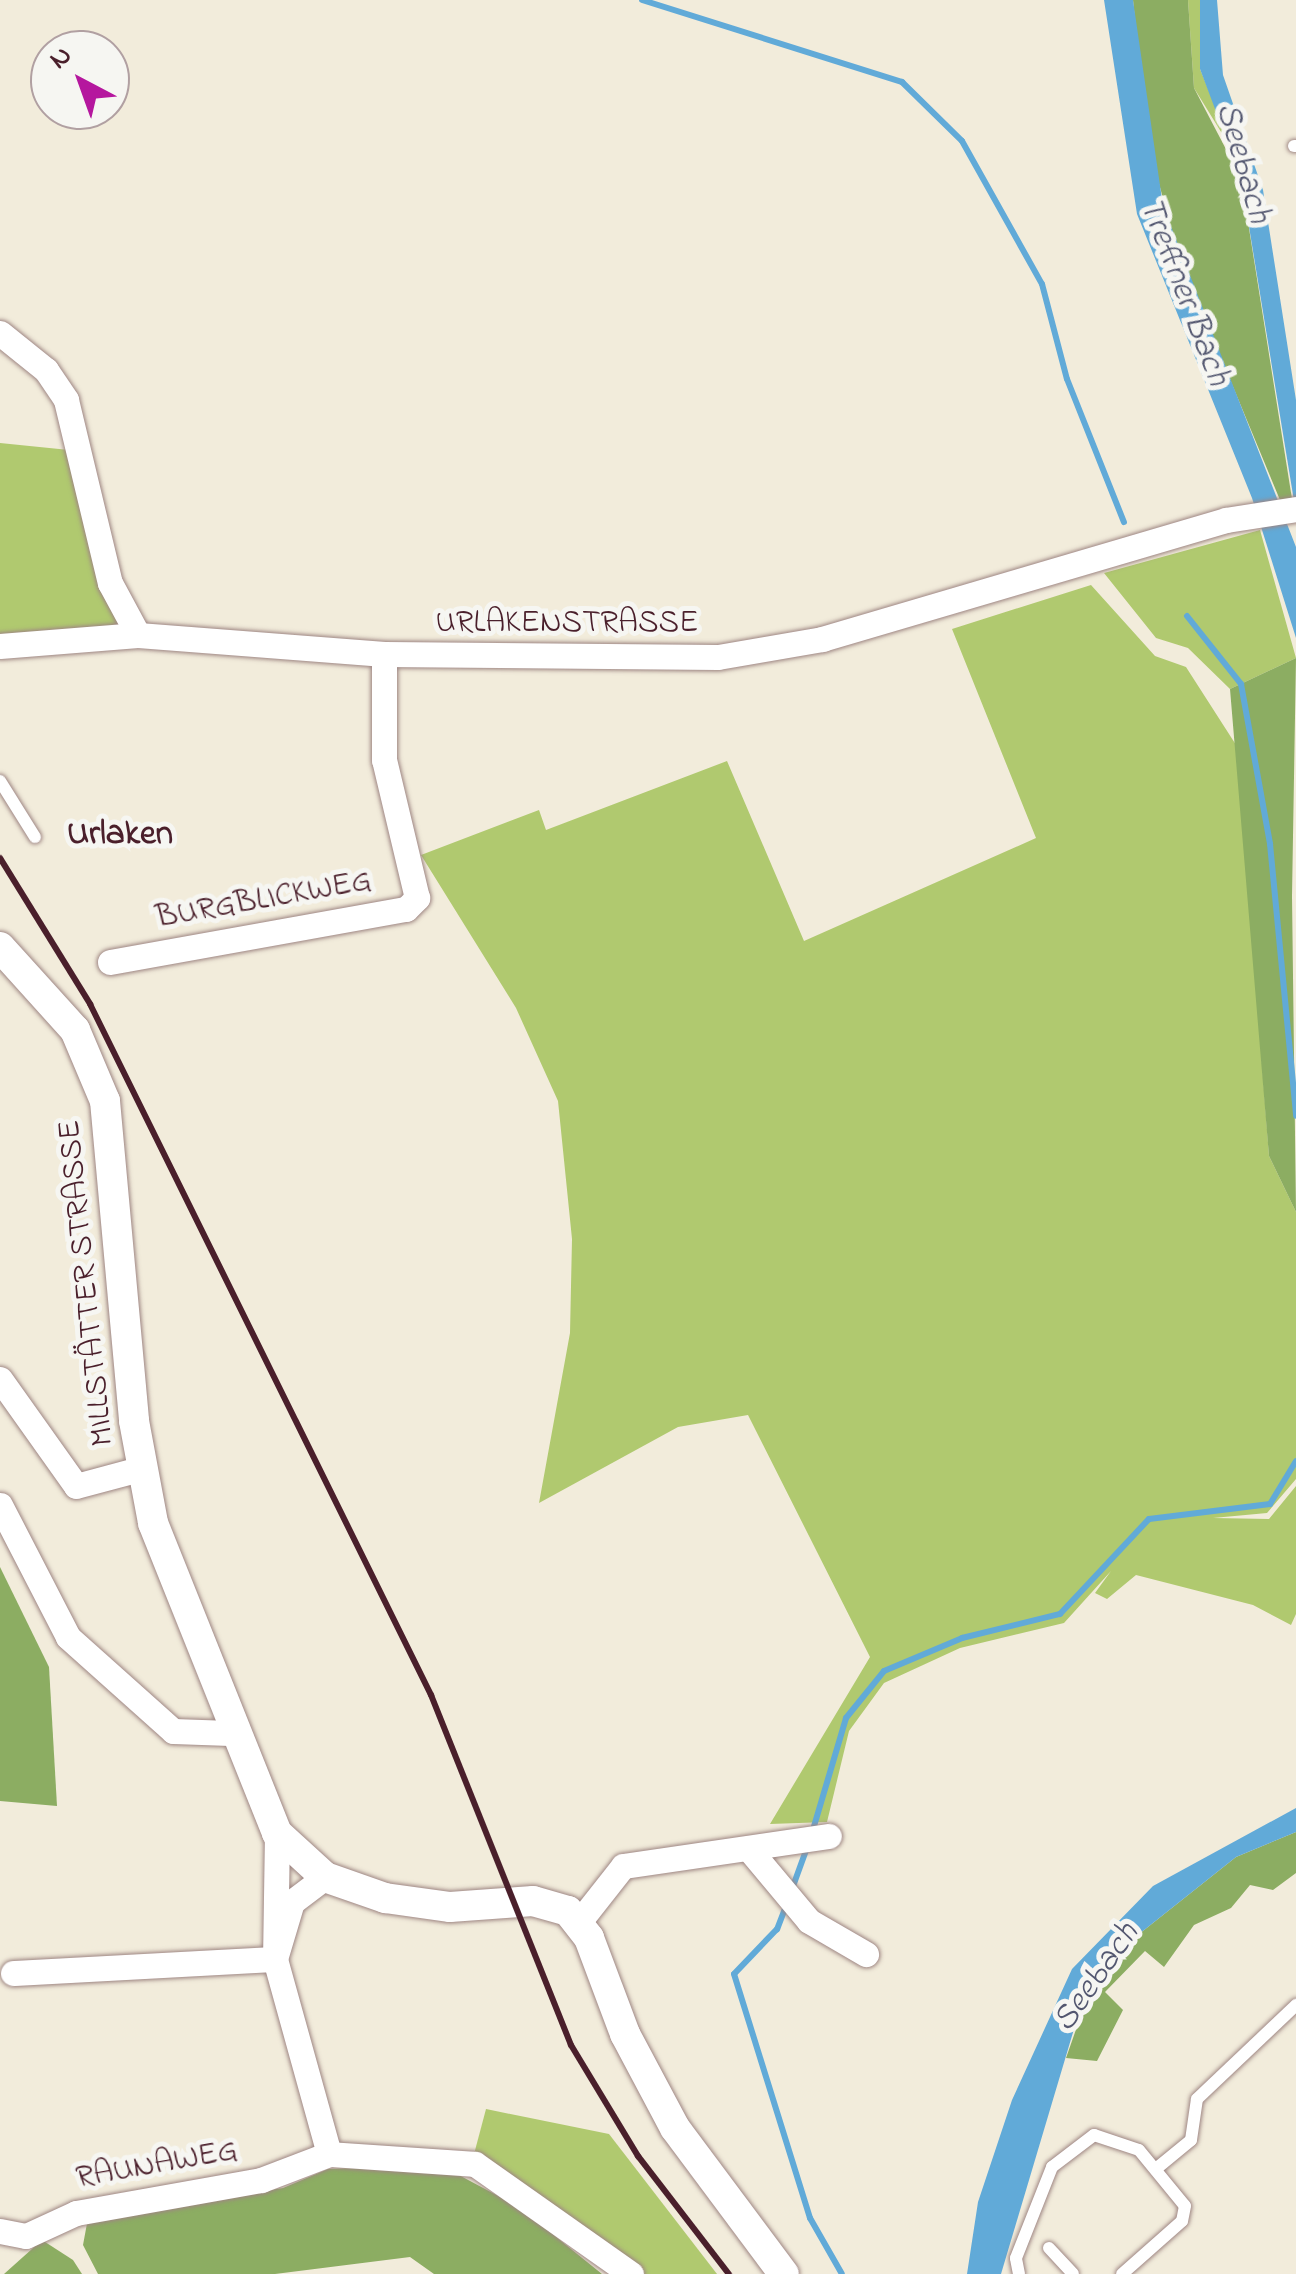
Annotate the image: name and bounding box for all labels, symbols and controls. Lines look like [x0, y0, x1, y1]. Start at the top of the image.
north arrow [30, 30, 130, 130]
text: N [41, 37, 82, 80]
water label: Seebach [1205, 98, 1279, 228]
water label: Treffner Bach [1128, 192, 1238, 392]
street label: URLAKENSTRASSE [436, 605, 698, 643]
district label: Urlaken [67, 814, 173, 856]
street label: BURGBLICKWEG [153, 863, 375, 939]
street label: MILLSTÄTTER STRASSE [52, 1118, 124, 1448]
water label: Seebach [1044, 1915, 1150, 2041]
street label: RAUNAWEG [73, 2133, 241, 2199]

